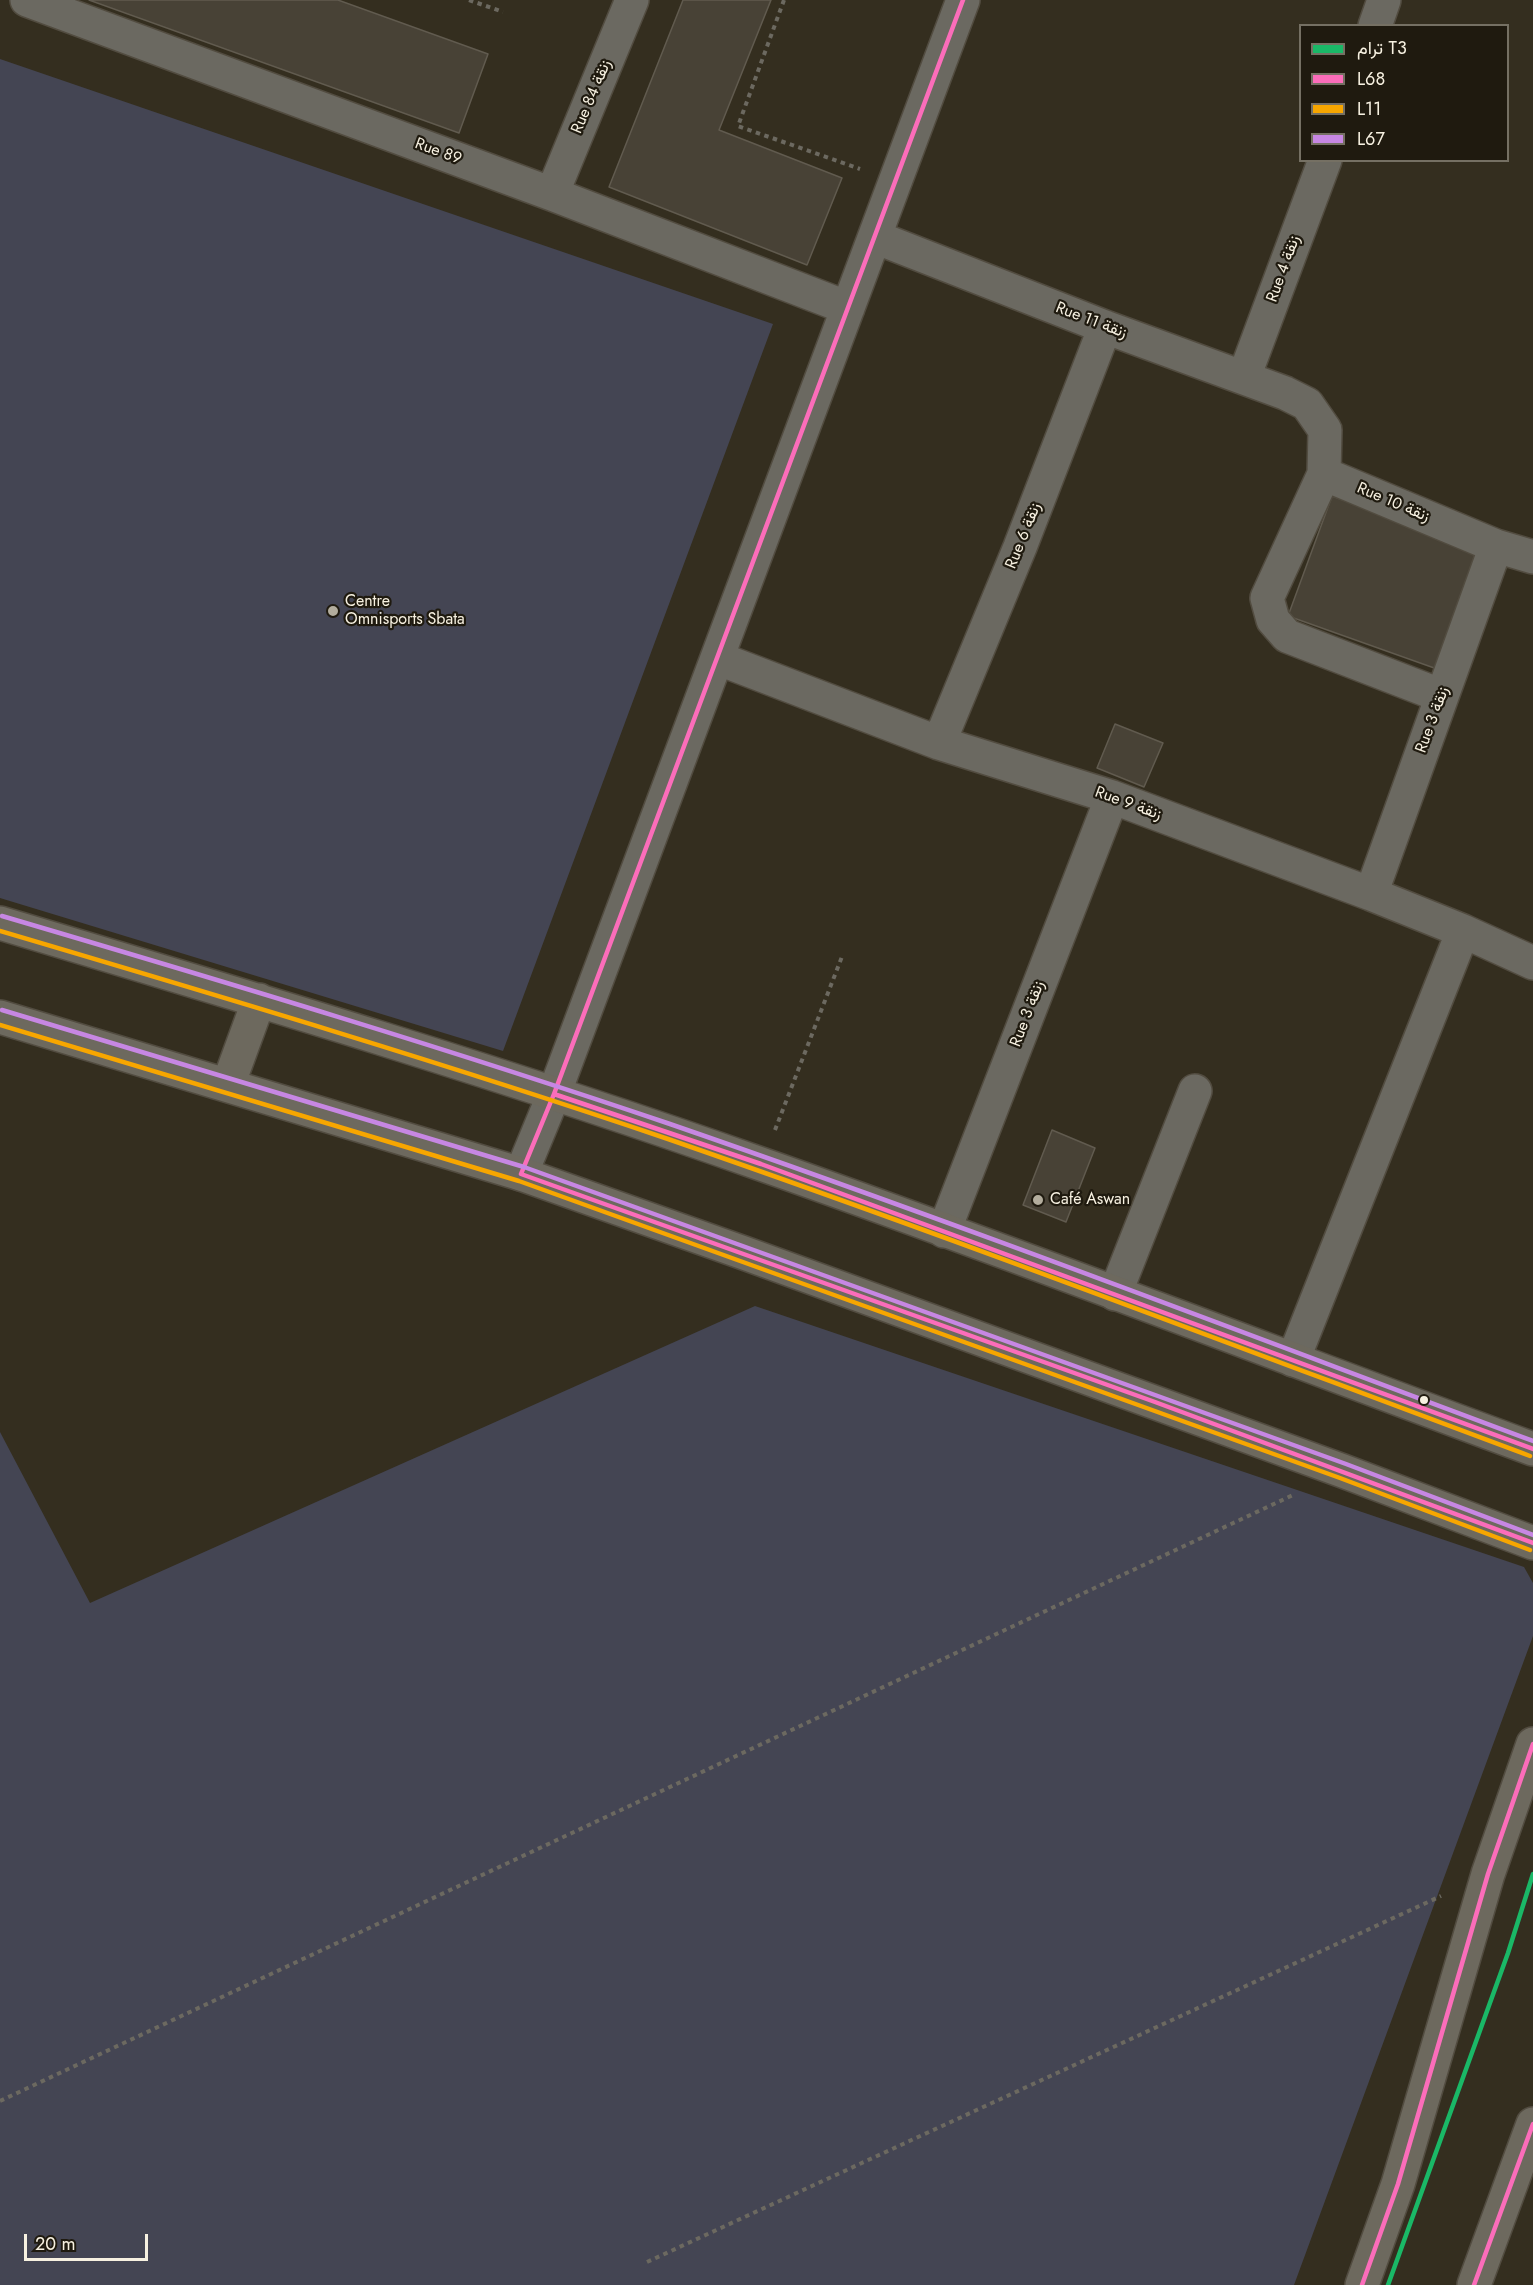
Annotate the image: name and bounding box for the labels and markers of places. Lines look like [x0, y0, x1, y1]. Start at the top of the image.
place label: Centre Omnisports Sbata [345, 592, 465, 630]
marker: Centre Omnisports Sbata [326, 604, 340, 618]
place label: Café Aswan [1050, 1190, 1130, 1210]
marker: Café Aswan [1031, 1193, 1045, 1207]
unlabelled marker [1418, 1394, 1430, 1406]

